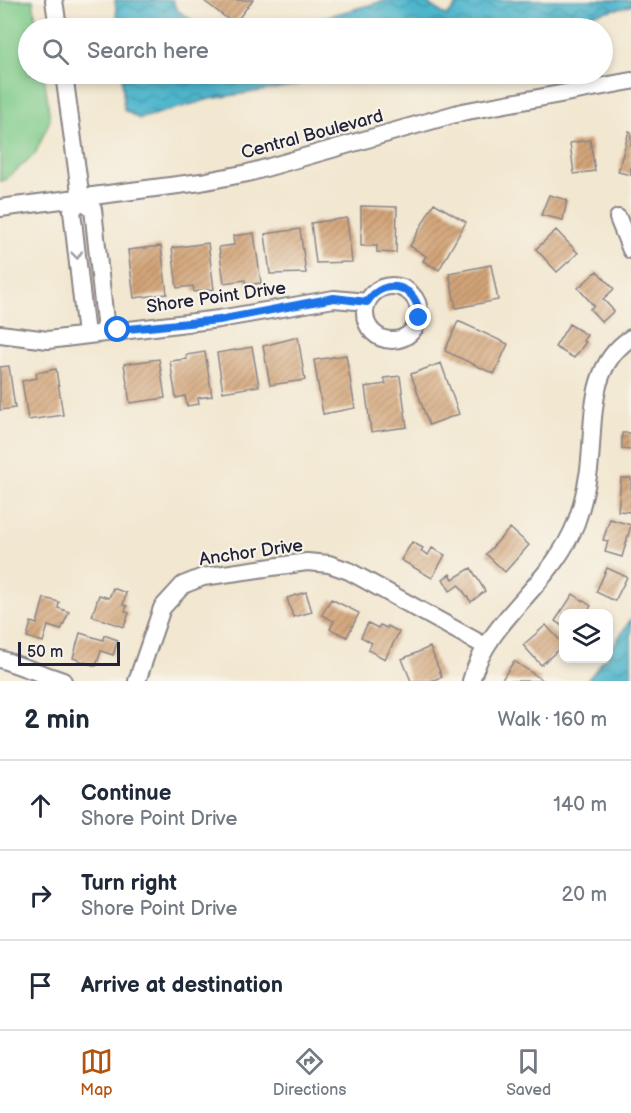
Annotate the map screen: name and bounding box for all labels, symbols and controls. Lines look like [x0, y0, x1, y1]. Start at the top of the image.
search box [18, 18, 613, 84]
icon: search [39, 35, 72, 68]
text: Search here [87, 38, 209, 65]
street label: Central Boulevard [239, 105, 386, 164]
one-way arrow [70, 250, 83, 259]
street label: Shore Point Drive [145, 277, 287, 318]
route end [405, 304, 431, 330]
route start [104, 316, 130, 342]
street label: Anchor Drive [198, 535, 305, 570]
map controls [559, 609, 613, 663]
button: layers [559, 609, 613, 663]
scale bar [18, 639, 120, 666]
text: 50 m [27, 643, 63, 662]
text: 2 min [24, 705, 90, 736]
text: Walk · 160 m [498, 708, 607, 732]
text: Continue [81, 780, 171, 807]
icon: ahead [24, 789, 57, 822]
text: 140 m [553, 793, 607, 817]
text: Shore Point Drive [81, 807, 237, 831]
text: Turn right [81, 870, 177, 897]
icon: right [24, 879, 57, 912]
text: 20 m [562, 883, 607, 907]
text: Shore Point Drive [81, 897, 237, 921]
icon: arrive [24, 969, 57, 1002]
text: Arrive at destination [81, 972, 283, 999]
tab: Map [80, 1045, 113, 1100]
tab: Directions [273, 1045, 346, 1100]
tab: Saved [506, 1045, 551, 1100]

